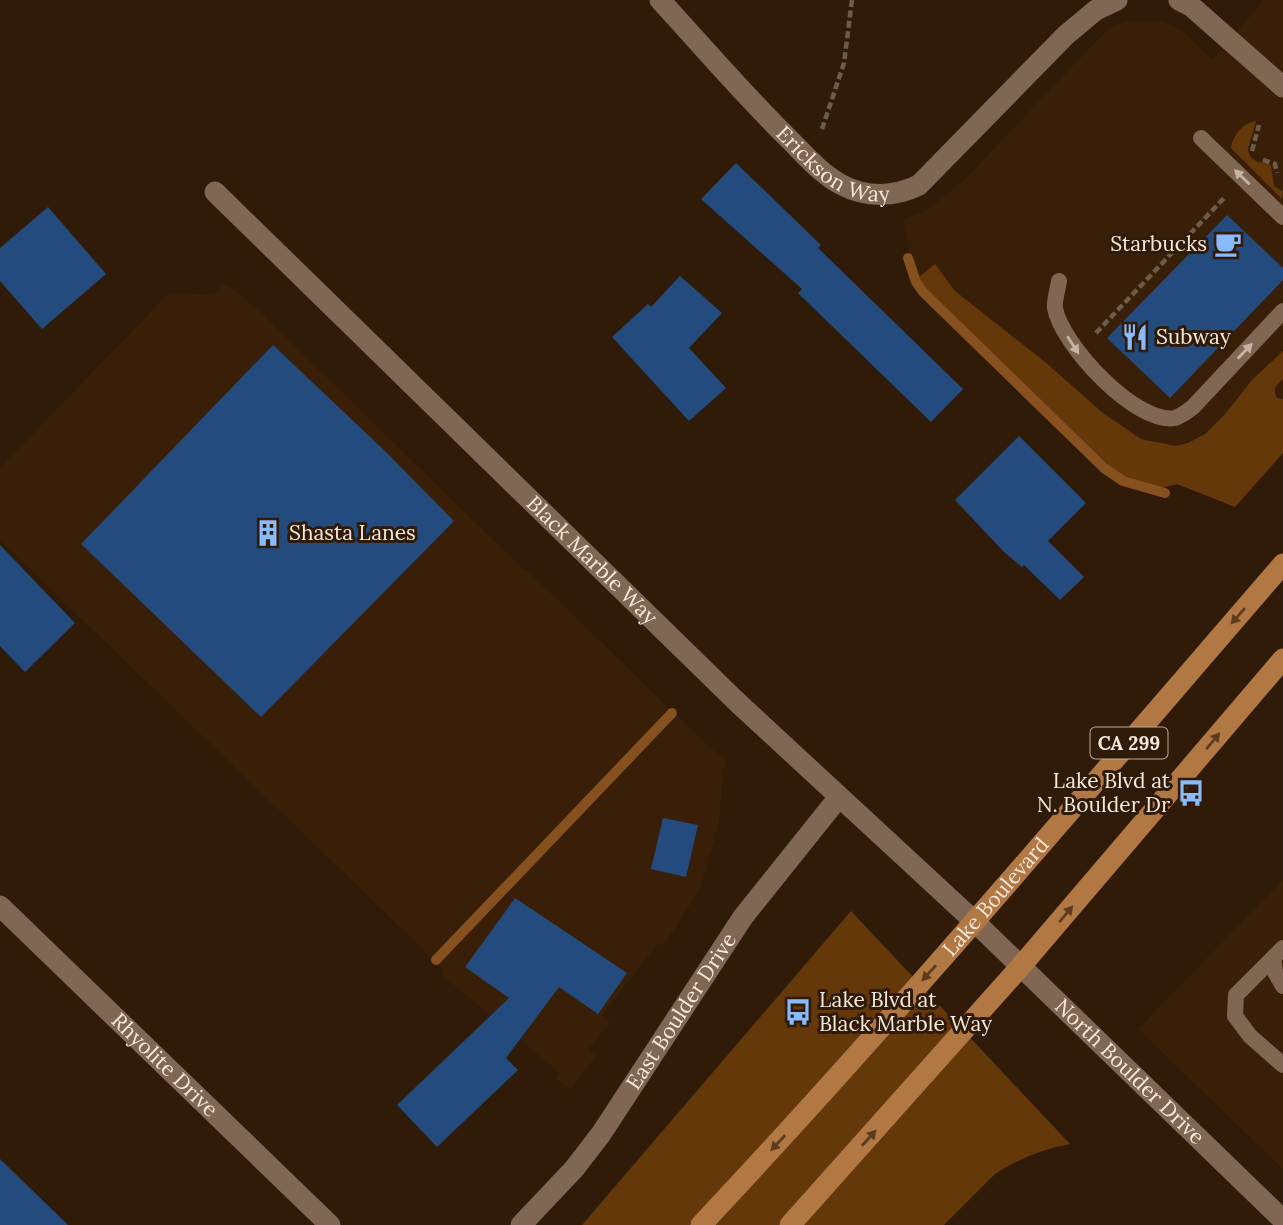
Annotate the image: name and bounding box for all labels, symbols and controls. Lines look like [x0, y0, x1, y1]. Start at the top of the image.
street label: Erickson Way [771, 120, 890, 208]
one-way arrow [1234, 170, 1251, 186]
cafe icon: Starbucks [1213, 229, 1243, 259]
place label: Starbucks [1110, 230, 1207, 257]
restaurant icon: Subway [1120, 322, 1150, 352]
place label: Subway [1156, 323, 1231, 350]
one-way arrow [1066, 335, 1079, 354]
one-way arrow [1236, 342, 1253, 359]
street label: Black Marble Way [521, 490, 664, 630]
building icon: Shasta Lanes [253, 518, 283, 548]
place label: Shasta Lanes [289, 519, 416, 546]
one-way arrow [1231, 607, 1246, 624]
road number: CA 299 [1090, 728, 1168, 758]
one-way arrow [1205, 732, 1221, 750]
place label: Lake Blvd at N. Boulder Dr [1037, 767, 1171, 818]
bus stop icon: Lake Blvd at N. Boulder Dr [1176, 778, 1206, 808]
street label: Lake Boulevard [936, 832, 1054, 962]
one-way arrow [1058, 906, 1073, 924]
street label: East Boulder Drive [620, 927, 742, 1095]
one-way arrow [921, 964, 937, 982]
place label: Lake Blvd at Black Marble Way [819, 986, 992, 1037]
street label: North Boulder Drive [1049, 993, 1211, 1150]
bus stop icon: Lake Blvd at Black Marble Way [783, 997, 813, 1027]
street label: Rhyolite Drive [106, 1007, 224, 1123]
one-way arrow [861, 1129, 877, 1147]
one-way arrow [770, 1134, 786, 1152]

